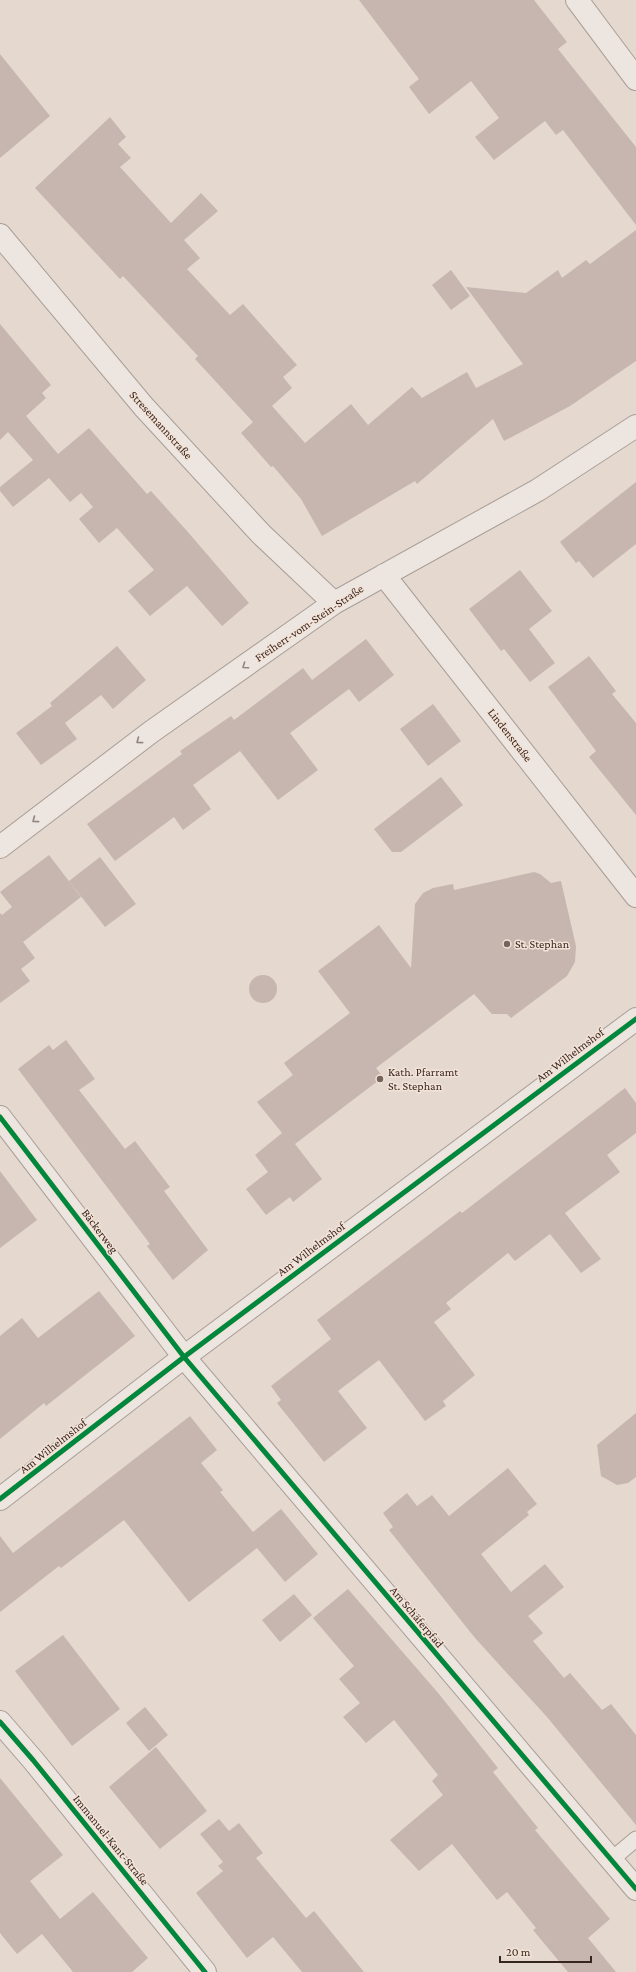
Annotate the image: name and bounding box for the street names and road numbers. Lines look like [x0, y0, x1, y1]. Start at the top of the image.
street label: Stresemannstraße [127, 388, 195, 462]
street label: Freiherr-vom-Stein-Straße [252, 581, 366, 665]
street label: Lindenstraße [485, 706, 535, 764]
street label: Am Wilhelmshof [533, 1024, 608, 1085]
street label: Bäckerweg [79, 1206, 121, 1256]
street label: Am Wilhelmshof [274, 1218, 349, 1279]
street label: Am Wilhelmshof [17, 1415, 90, 1476]
street label: Am Schäferpfad [387, 1583, 447, 1651]
street label: Immanuel-Kant-Straße [70, 1792, 152, 1888]

